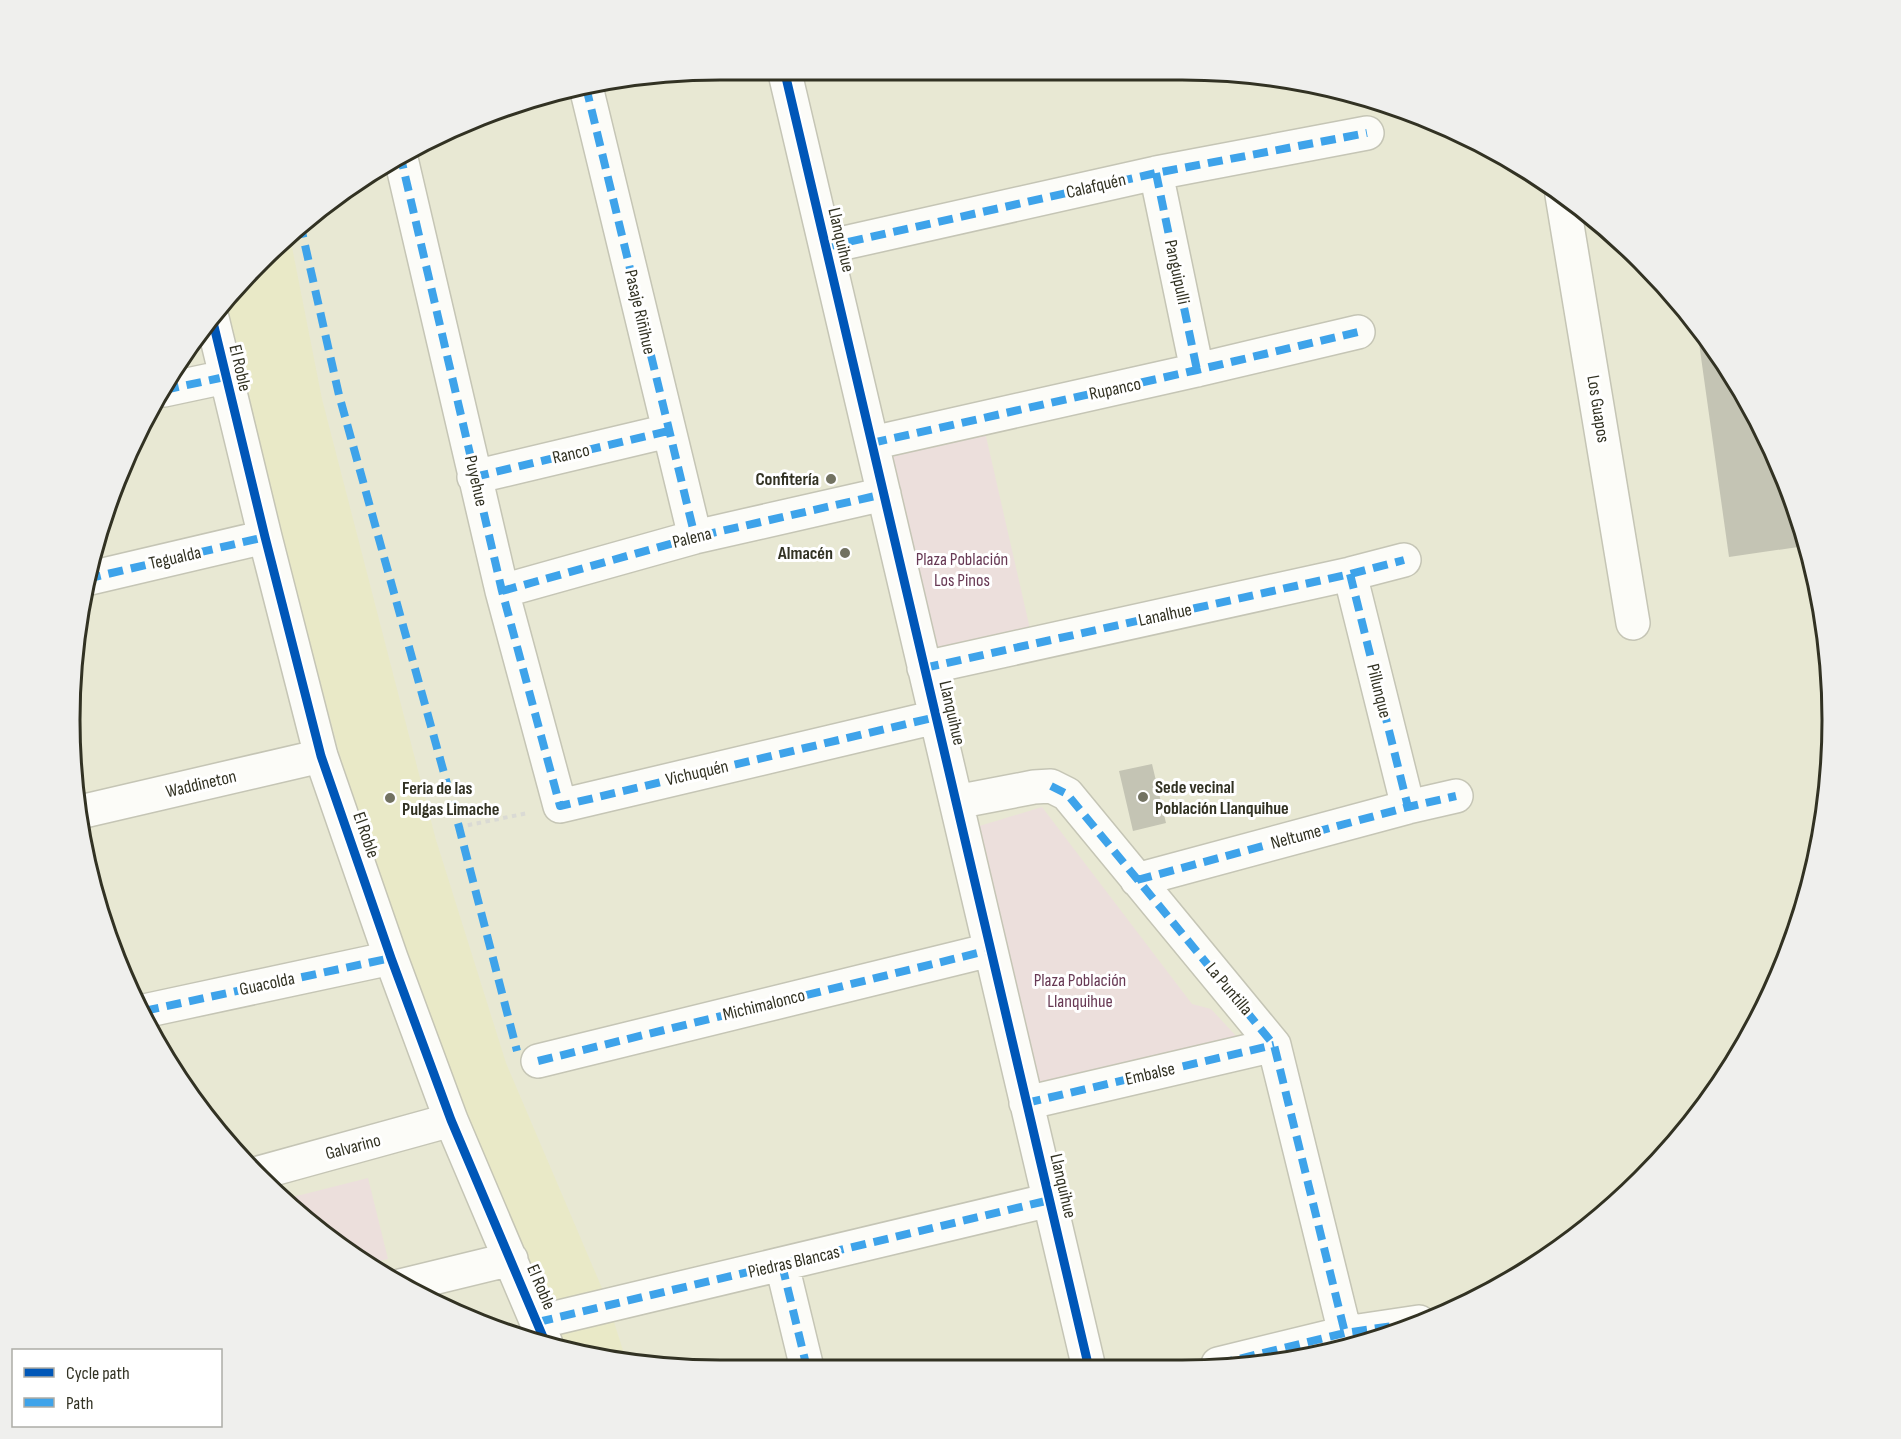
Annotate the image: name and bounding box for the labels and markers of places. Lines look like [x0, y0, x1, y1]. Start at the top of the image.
place label: Confitería [756, 469, 819, 490]
marker: Confitería [824, 472, 838, 486]
place label: Almacén [777, 543, 833, 564]
marker: Almacén [838, 546, 852, 560]
place label: Sede vecinal Población Llanquihue [1155, 777, 1289, 819]
place label: Feria de las Pulgas Limache [402, 778, 499, 820]
marker: Sede vecinal Población Llanquihue [1136, 790, 1150, 804]
marker: Feria de las Pulgas Limache [383, 791, 397, 805]

